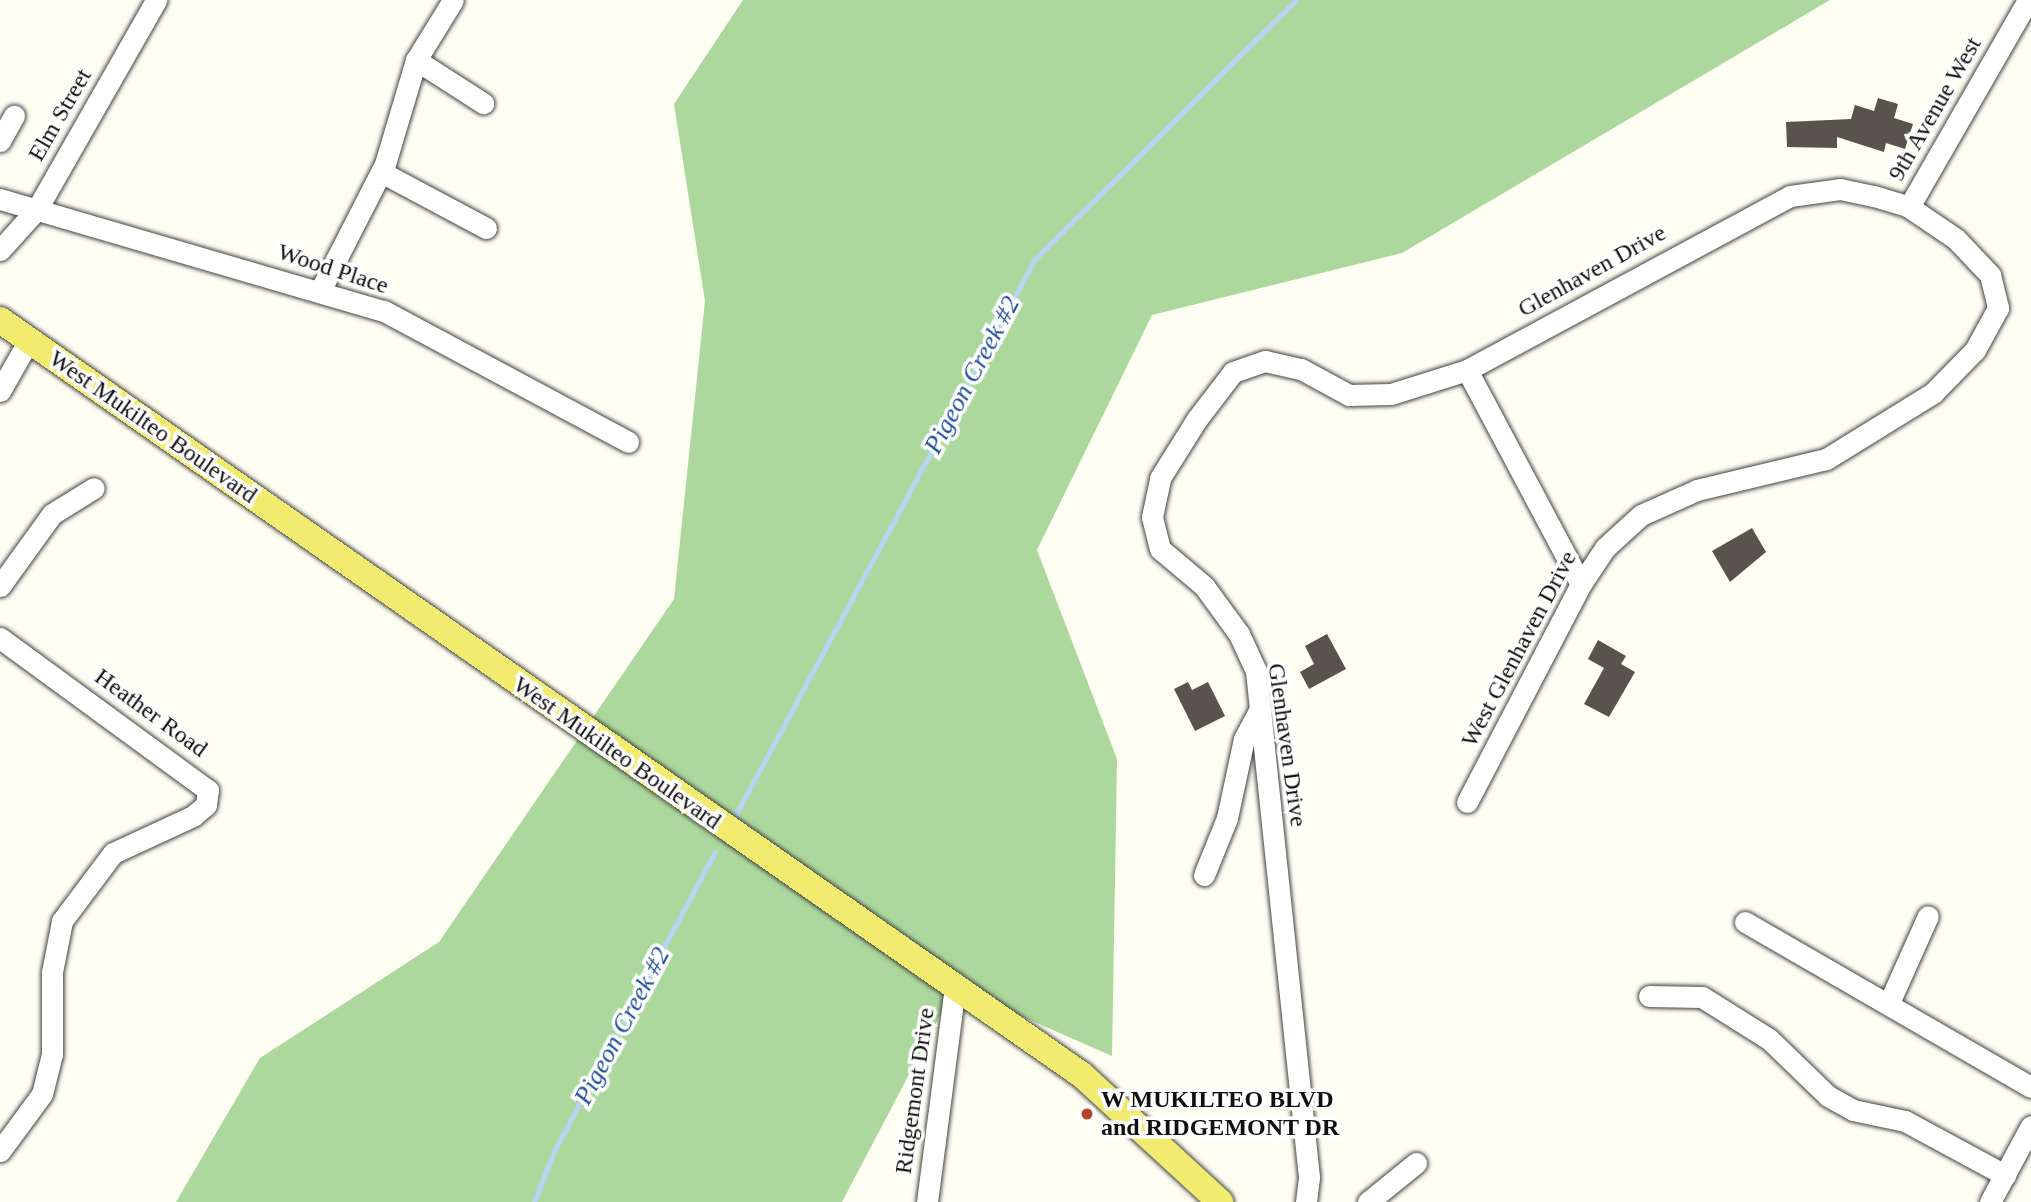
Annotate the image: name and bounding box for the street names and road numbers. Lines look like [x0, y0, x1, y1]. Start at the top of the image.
street label: 9th Avenue West [1882, 31, 1988, 187]
street label: Elm Street [22, 64, 98, 166]
street label: Glenhaven Drive [1513, 219, 1671, 323]
street label: Wood Place [274, 238, 392, 300]
street label: West Mukilteo Boulevard [43, 344, 263, 510]
street label: West Glenhaven Drive [1455, 546, 1583, 752]
street label: Glenhaven Drive [1261, 661, 1313, 829]
street label: Heather Road [89, 662, 213, 764]
street label: West Mukilteo Boulevard [507, 670, 727, 836]
street label: Ridgemont Drive [889, 1006, 941, 1176]

